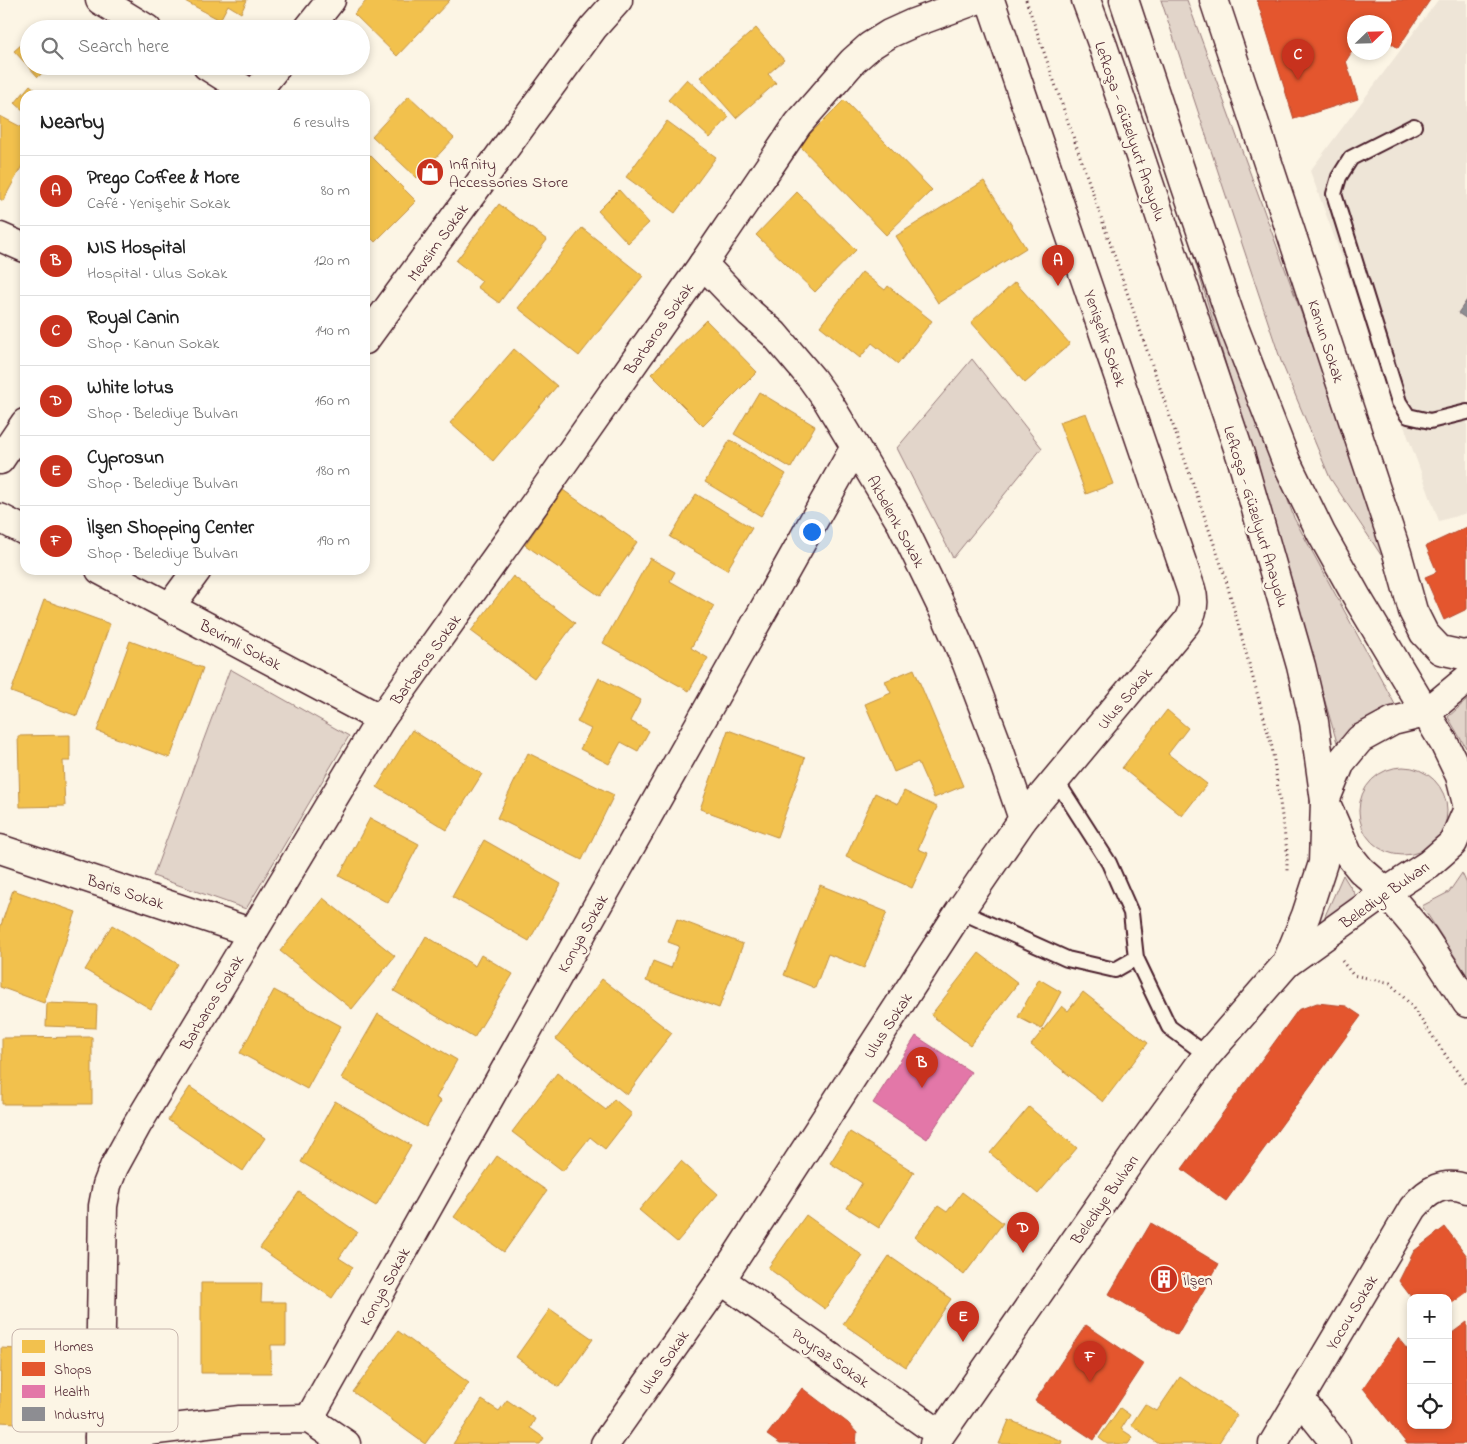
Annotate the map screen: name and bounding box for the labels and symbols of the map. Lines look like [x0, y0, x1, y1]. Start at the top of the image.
north arrow [1347, 15, 1392, 60]
street label: Lefkoşa - Güzelyurt Anayolu [1087, 39, 1171, 225]
pin: C [1282, 39, 1314, 80]
place label: Infinity Accessories Store [449, 153, 569, 195]
shop icon: Infinity Accessories Store [415, 157, 445, 187]
street label: Mevsim Sokak [402, 198, 476, 287]
pin: A [1042, 245, 1074, 286]
street label: Barbaros Sokak [618, 277, 701, 381]
street label: Yenişehir Sokak [1076, 287, 1132, 391]
street label: Kanun Sokak [1300, 297, 1350, 387]
street label: Lefkoşa - Güzelyurt Anayolu [1216, 423, 1294, 610]
street label: Akbelenk Sokak [860, 472, 931, 573]
your location [799, 519, 825, 545]
street label: Barbaros Sokak [385, 609, 469, 712]
street label: Bevimli Sokak [194, 614, 286, 678]
street label: Ulus Sokak [1092, 662, 1159, 736]
street label: Belediye Bulvarı [1334, 856, 1435, 936]
street label: Baris Sokak [83, 869, 168, 917]
street label: Konya Sokak [552, 890, 616, 978]
street label: Barbaros Sokak [174, 950, 251, 1056]
street label: Ulus Sokak [858, 987, 920, 1064]
pin: B [906, 1047, 938, 1088]
street label: Belediye Bulvarı [1065, 1150, 1146, 1251]
pin: D [1007, 1212, 1039, 1253]
street label: Konya Sokak [354, 1243, 418, 1331]
building icon: İlşen [1149, 1264, 1179, 1294]
place label: İlşen [1183, 1269, 1213, 1293]
street label: Yocou Sokak [1321, 1270, 1385, 1355]
pin: E [947, 1301, 979, 1342]
street label: Poyraz Sokak [786, 1323, 875, 1395]
street label: Ulus Sokak [633, 1325, 696, 1401]
legend [12, 1329, 178, 1432]
text: Homes [54, 1337, 94, 1358]
pin: F [1074, 1341, 1106, 1382]
text: Shops [54, 1360, 92, 1381]
text: Health [54, 1382, 90, 1403]
text: Industry [54, 1405, 104, 1427]

